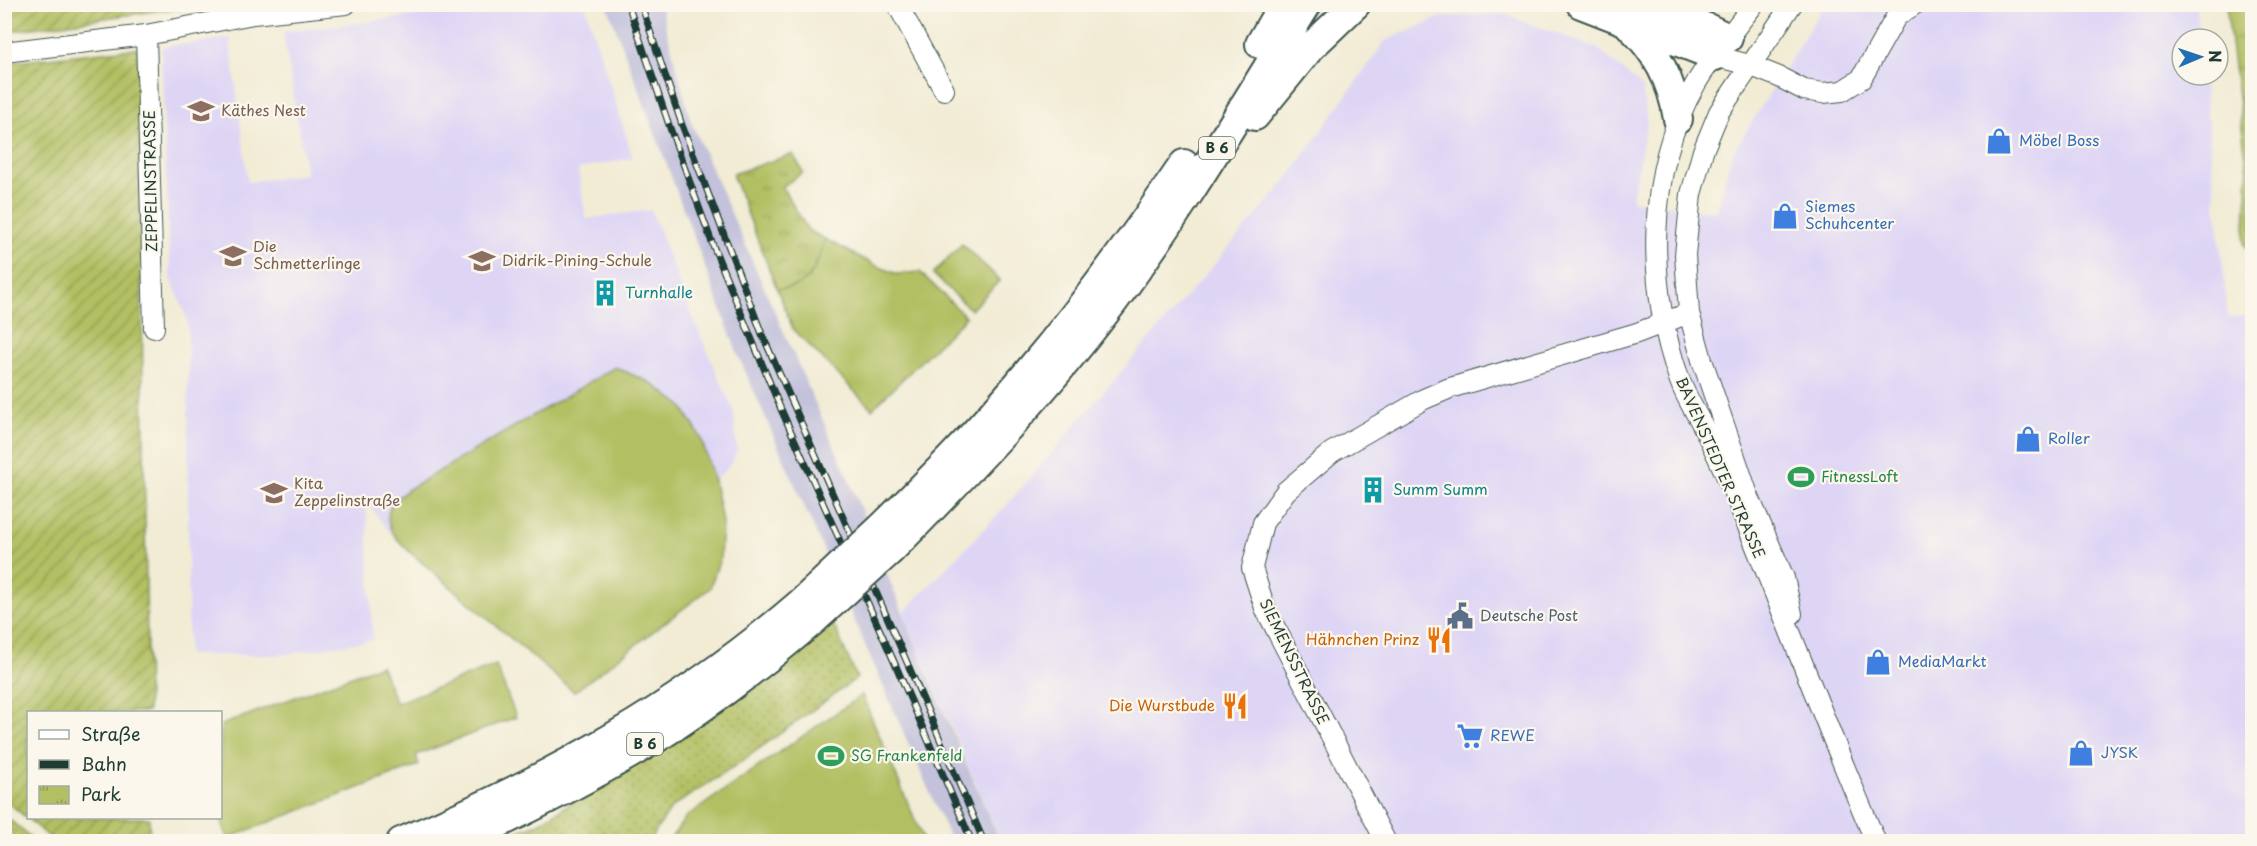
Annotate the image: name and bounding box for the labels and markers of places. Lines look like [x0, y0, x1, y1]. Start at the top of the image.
school or university icon: Käthes Nest [186, 96, 216, 126]
place label: Käthes Nest [221, 98, 306, 121]
shop icon: Möbel Boss [1984, 126, 2014, 156]
place label: Möbel Boss [2019, 128, 2099, 151]
place label: Siemes Schuhcenter [1805, 194, 1894, 234]
shop icon: Siemes Schuhcenter [1770, 201, 1800, 231]
place label: Die Schmetterlinge [253, 234, 361, 274]
school or university icon: Die Schmetterlinge [218, 241, 248, 271]
school or university icon: Didrik-Pining-Schule [467, 246, 497, 276]
place label: Didrik-Pining-Schule [502, 248, 652, 271]
building icon: Turnhalle [590, 278, 620, 308]
place label: Turnhalle [625, 280, 693, 303]
shop icon: Roller [2013, 424, 2043, 454]
place label: Roller [2048, 426, 2090, 449]
sports icon: FitnessLoft [1786, 462, 1816, 492]
place label: FitnessLoft [1821, 464, 1898, 487]
place label: Kita Zeppelinstraße [294, 471, 400, 511]
building icon: Summ Summ [1358, 475, 1388, 505]
place label: Summ Summ [1393, 477, 1488, 500]
school or university icon: Kita Zeppelinstraße [259, 478, 289, 508]
public building icon: Deutsche Post [1445, 601, 1475, 631]
place label: Deutsche Post [1480, 603, 1578, 626]
restaurant icon: Hähnchen Prinz [1424, 625, 1454, 655]
place label: Hähnchen Prinz [1306, 627, 1419, 650]
shop icon: MediaMarkt [1863, 647, 1893, 677]
place label: MediaMarkt [1898, 649, 1987, 672]
restaurant icon: Die Wurstbude [1220, 691, 1250, 721]
place label: Die Wurstbude [1109, 693, 1215, 716]
supermarket icon: REWE [1455, 721, 1485, 751]
place label: REWE [1490, 723, 1535, 746]
shop icon: JYSK [2066, 738, 2096, 768]
place label: JYSK [2101, 740, 2138, 763]
sports icon: SG Frankenfeld [816, 741, 846, 771]
place label: SG Frankenfeld [851, 743, 962, 766]

